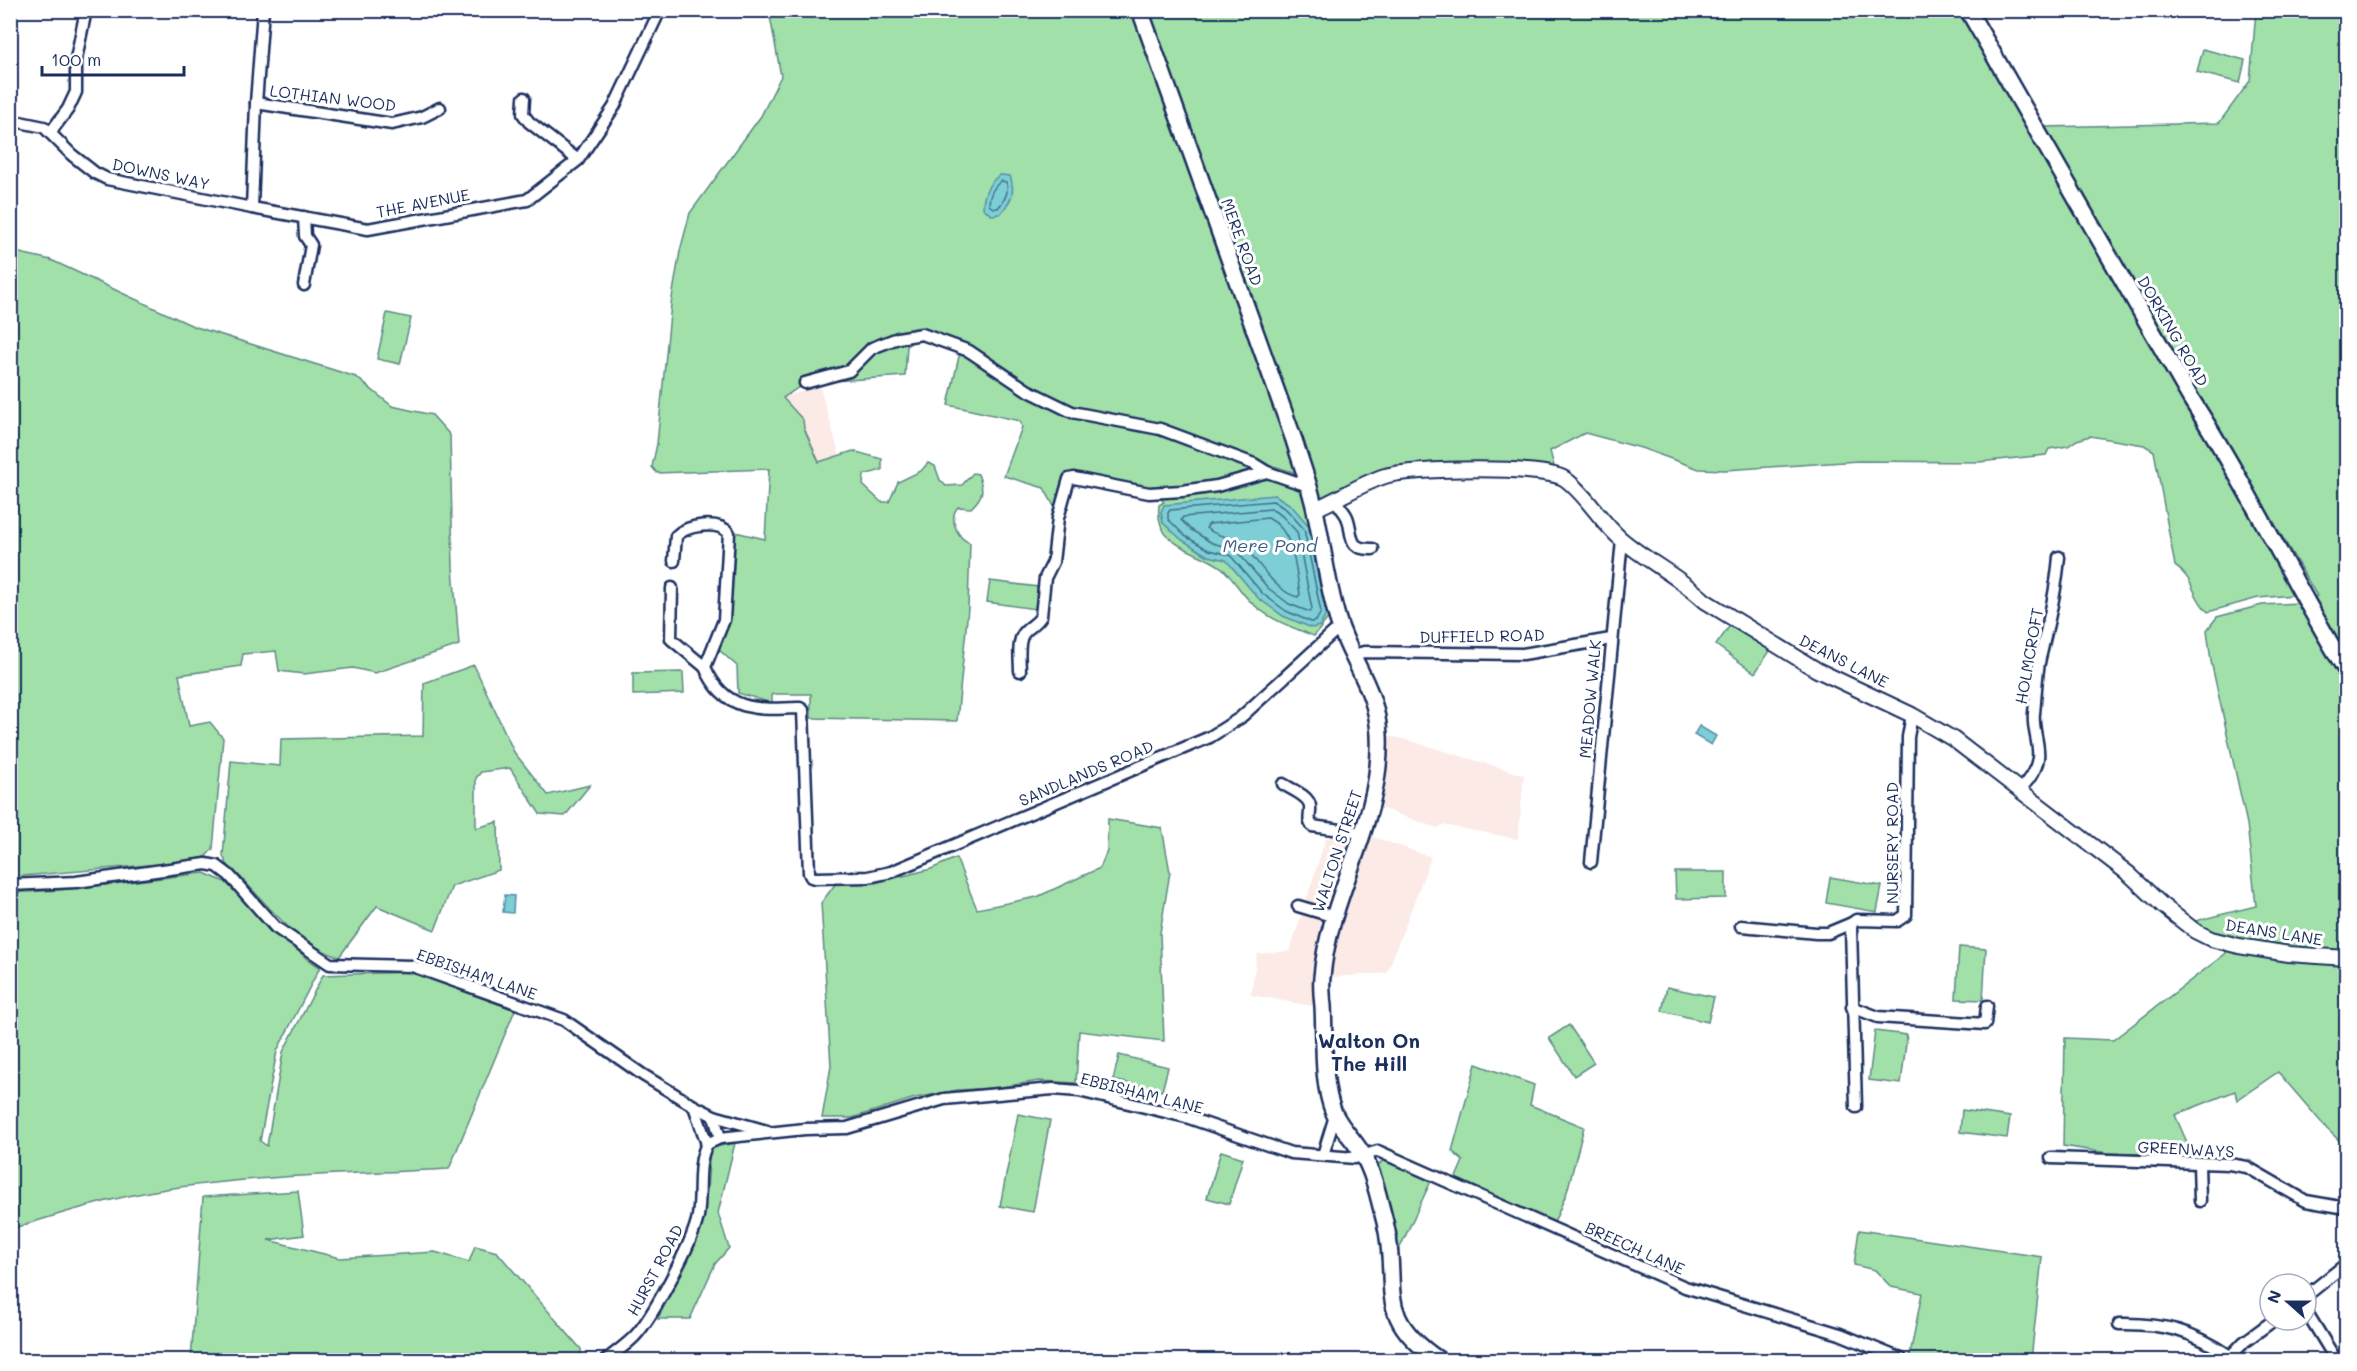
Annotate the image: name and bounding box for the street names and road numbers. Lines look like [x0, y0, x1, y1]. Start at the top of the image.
street label: LOTHIAN WOOD [269, 79, 397, 116]
street label: DOWNS WAY [110, 153, 212, 194]
street label: THE AVENUE [375, 183, 471, 222]
street label: MERE ROAD [1217, 195, 1268, 288]
street label: DORKING ROAD [2133, 272, 2214, 390]
street label: HOLMCROFT [2010, 606, 2047, 706]
street label: DUFFIELD ROAD [1419, 624, 1545, 647]
street label: DEANS LANE [1796, 629, 1892, 692]
street label: MEADOW WALK [1574, 638, 1605, 759]
street label: SANDLANDS ROAD [1015, 735, 1156, 810]
street label: NURSERY ROAD [1881, 782, 1902, 904]
street label: WALTON STREET [1307, 787, 1366, 915]
street label: DEANS LANE [2224, 913, 2324, 950]
street label: EBBISHAM LANE [414, 943, 540, 1004]
street label: EBBISHAM LANE [1079, 1067, 1206, 1118]
street label: GREENWAYS [2137, 1135, 2235, 1162]
street label: BREECH LANE [1582, 1216, 1688, 1279]
street label: HURST ROAD [622, 1221, 687, 1319]

